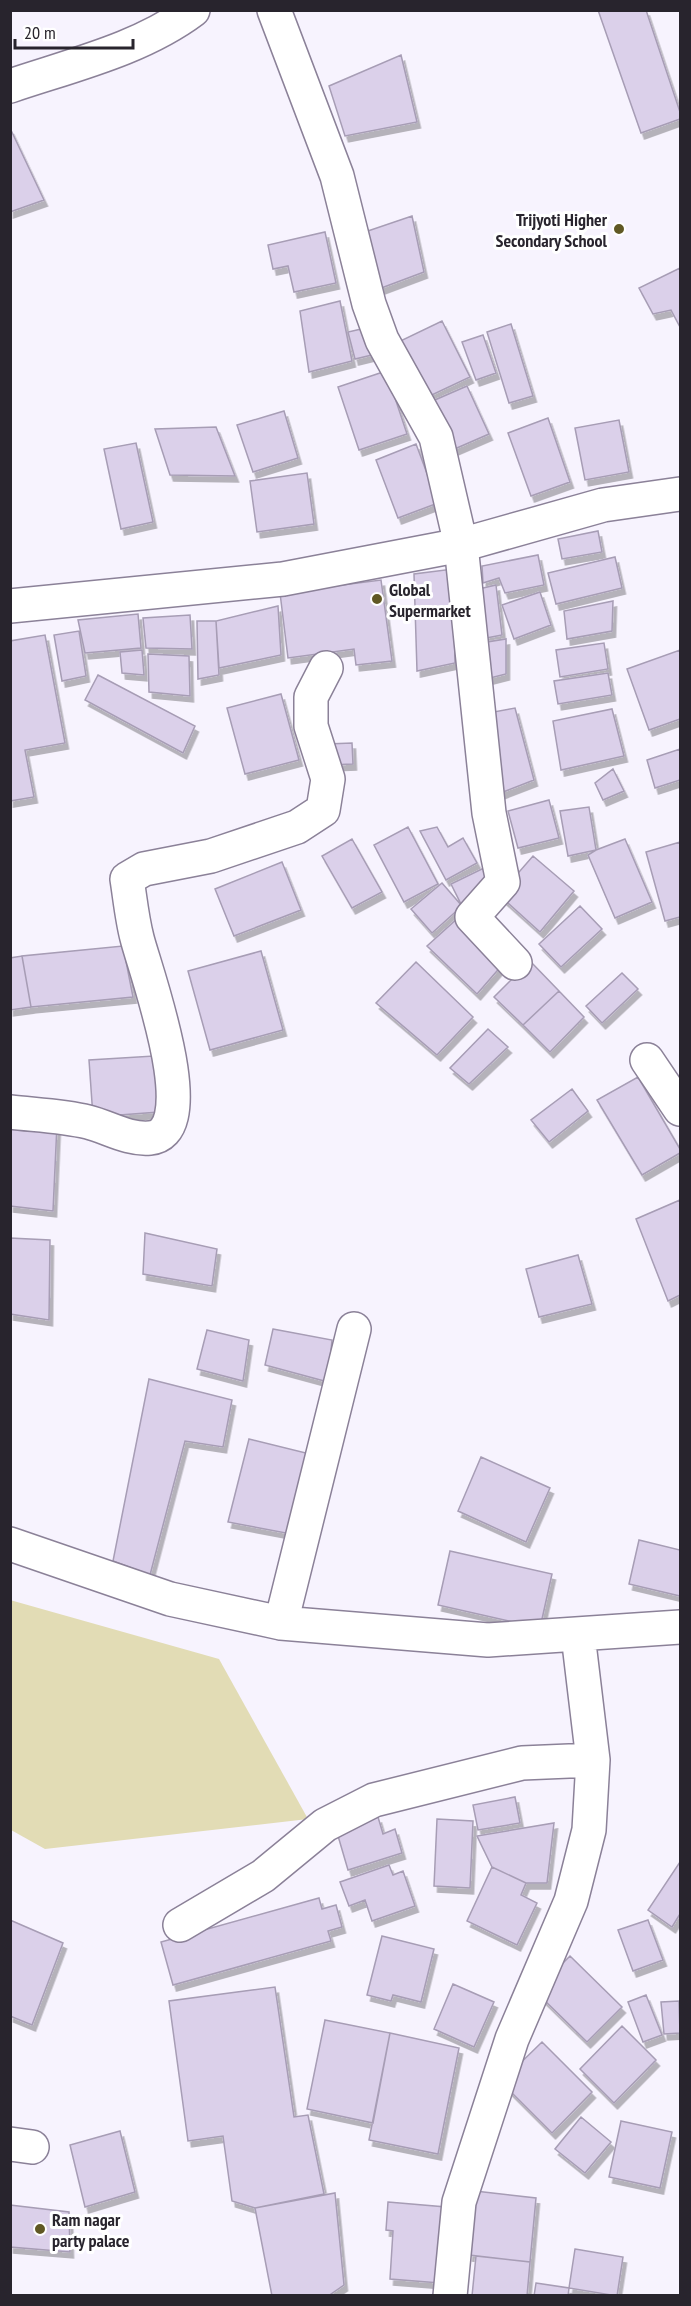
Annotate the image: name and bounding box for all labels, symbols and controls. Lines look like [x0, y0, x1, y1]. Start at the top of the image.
scale bar [15, 12, 134, 50]
text: 20 m [24, 21, 56, 44]
place label: Trijyoti Higher Secondary School [495, 208, 608, 252]
marker: Trijyoti Higher Secondary School [612, 222, 626, 236]
place label: Global Supermarket [389, 578, 472, 622]
marker: Global Supermarket [370, 592, 384, 606]
place label: Ram nagar party palace [52, 2208, 130, 2252]
marker: Ram nagar party palace [33, 2222, 47, 2236]

